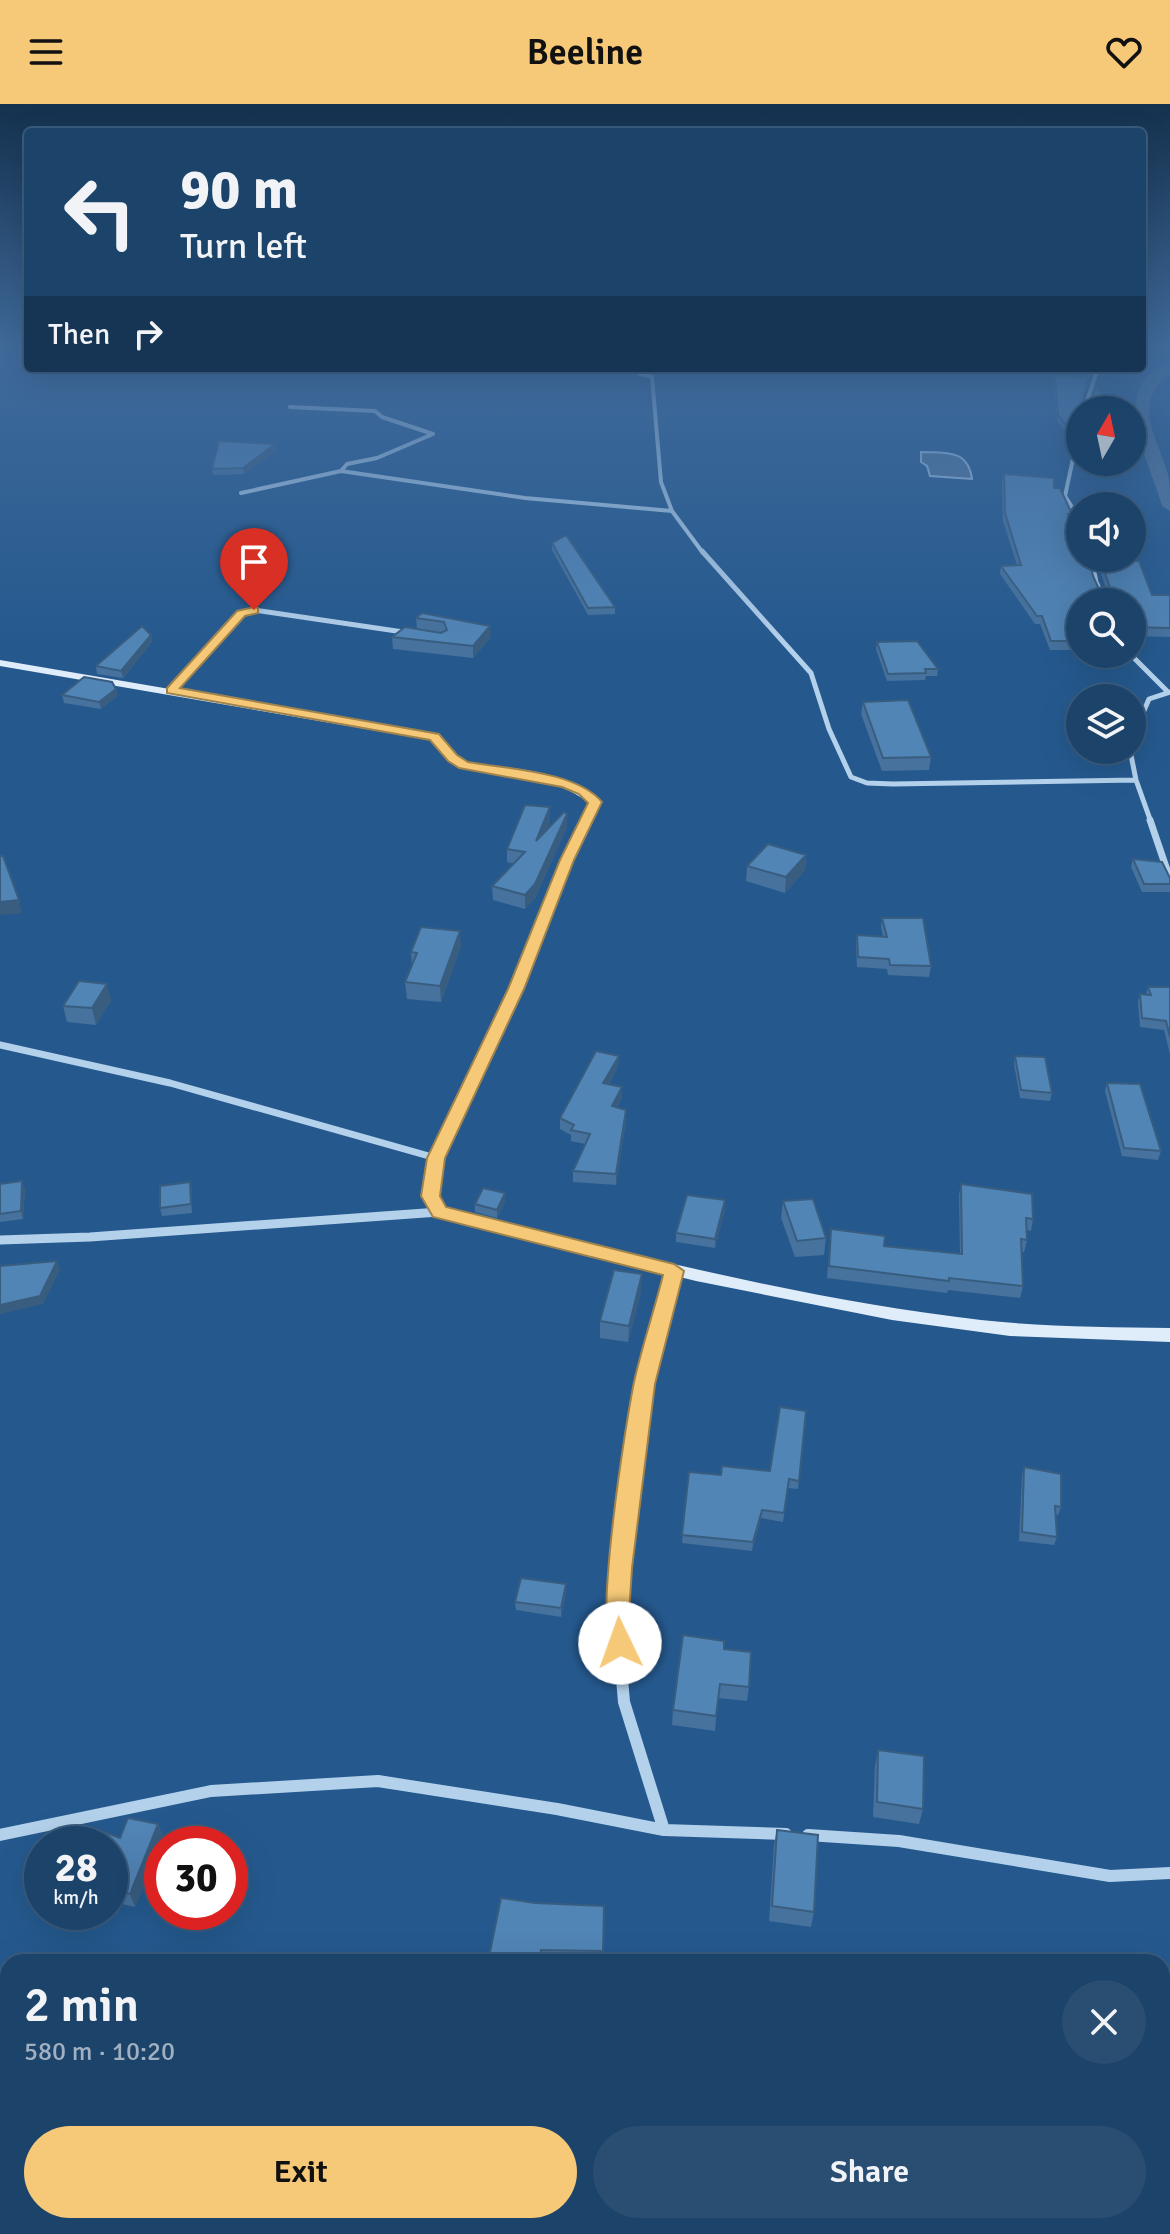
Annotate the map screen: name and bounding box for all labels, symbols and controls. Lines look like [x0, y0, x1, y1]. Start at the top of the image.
icon: menu [24, 30, 68, 74]
text: Beeline [527, 30, 643, 75]
icon: heart [1102, 30, 1146, 74]
text: 90 m [180, 155, 298, 224]
icon: left [48, 160, 152, 264]
text: Turn left [180, 224, 307, 269]
icon: right [126, 312, 170, 356]
text: Then [48, 316, 110, 353]
north arrow [1066, 396, 1146, 476]
map controls [1066, 396, 1146, 764]
button: sound [1066, 492, 1146, 572]
pin [220, 528, 288, 610]
icon: arrive [232, 540, 276, 584]
button: search [1066, 588, 1146, 668]
button: layers [1066, 684, 1146, 764]
position arrow [578, 1601, 662, 1685]
speed limit sign: 30 [144, 1826, 248, 1930]
text: 28 [54, 1843, 98, 1893]
text: km/h [53, 1885, 99, 1910]
text: 2 min [24, 1976, 139, 2035]
button: close [1062, 1980, 1146, 2064]
text: 580 m · 10:20 [24, 2036, 175, 2068]
button: Exit [24, 2126, 577, 2218]
button: Share [593, 2126, 1146, 2218]

